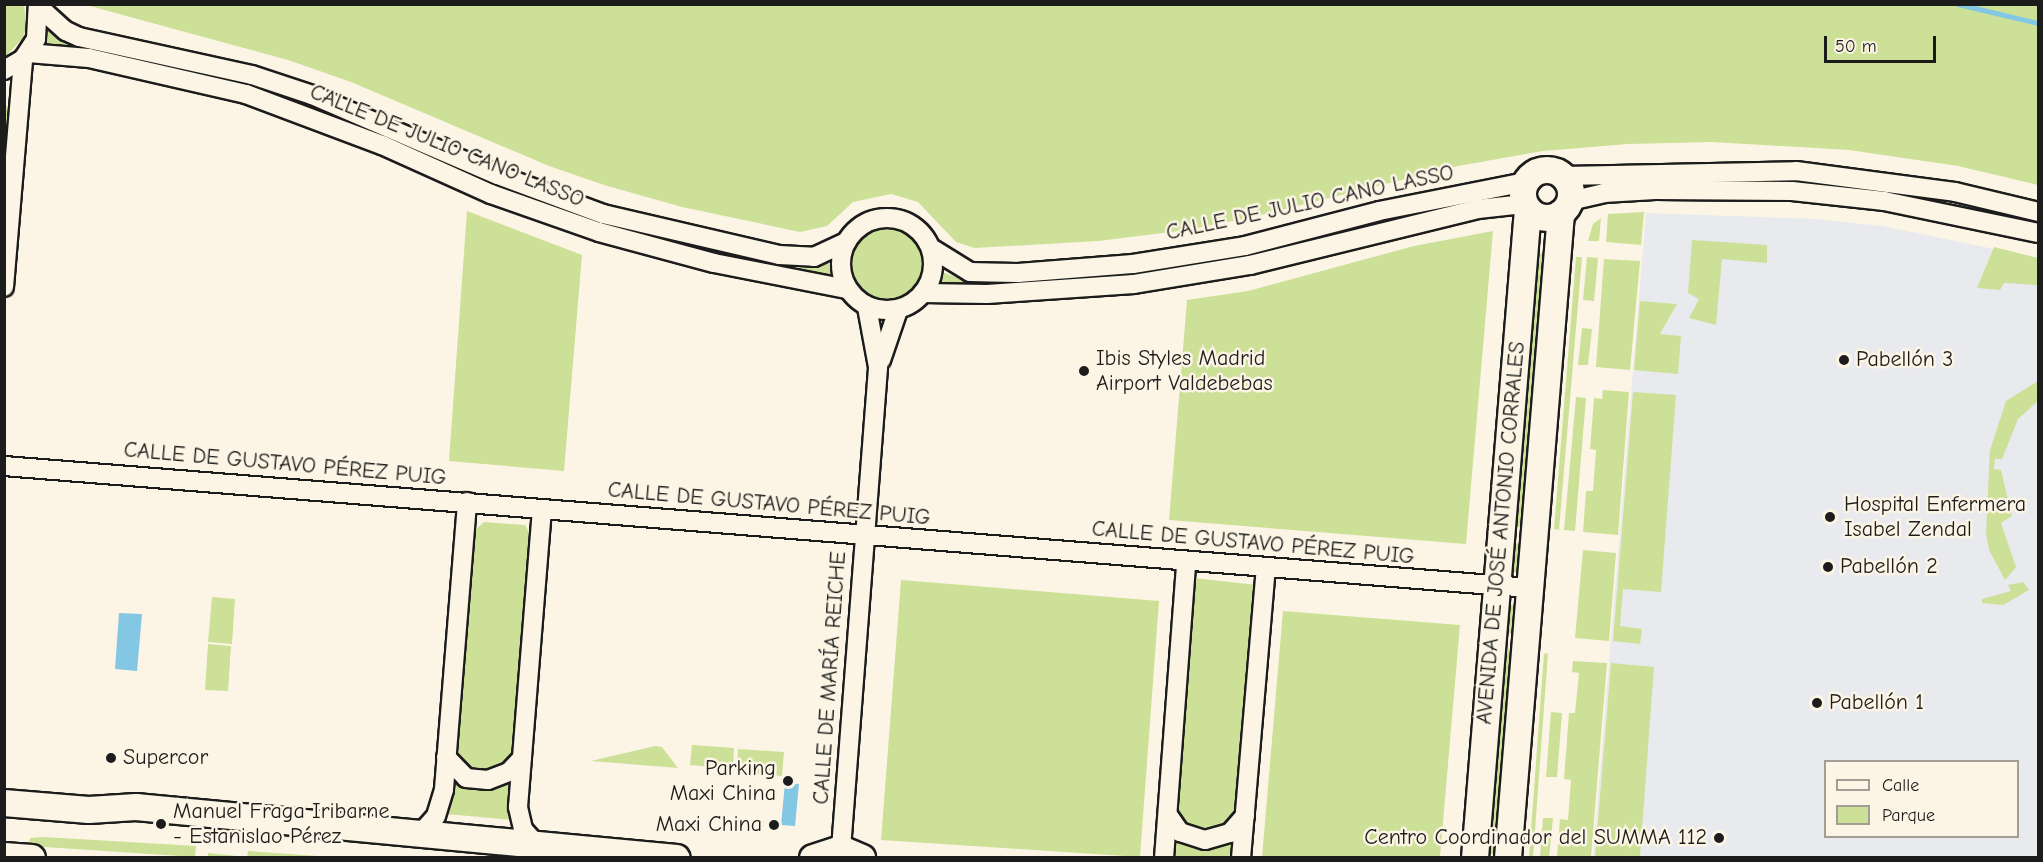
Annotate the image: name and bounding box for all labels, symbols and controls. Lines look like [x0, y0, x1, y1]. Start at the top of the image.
scale bar [1827, 24, 1940, 62]
text: 50 m [1835, 36, 1877, 57]
street label: CALLE DE JULIO CANO LASSO [306, 79, 588, 213]
street label: CALLE DE JULIO CANO LASSO [1164, 160, 1456, 246]
street label: AVENIDA DE JOSÉ ANTONIO CORRALES [1471, 341, 1531, 725]
place label: Ibis Styles Madrid Airport Valdebebas [1096, 345, 1273, 396]
place label: Pabellón 3 [1856, 347, 1953, 373]
marker: Pabellón 3 [1837, 353, 1851, 367]
marker: Ibis Styles Madrid Airport Valdebebas [1077, 364, 1091, 378]
street label: CALLE DE GUSTAVO PÉREZ PUIG [123, 437, 447, 491]
street label: CALLE DE GUSTAVO PÉREZ PUIG [607, 477, 931, 531]
place label: Hospital Enfermera Isabel Zendal [1844, 491, 2026, 542]
marker: Hospital Enfermera Isabel Zendal [1821, 508, 1839, 526]
street label: CALLE DE GUSTAVO PÉREZ PUIG [1091, 516, 1415, 570]
street label: CALLE DE MARÍA REICHE [808, 551, 852, 805]
place label: Pabellón 2 [1840, 554, 1938, 580]
marker: Pabellón 2 [1821, 560, 1835, 574]
place label: Pabellón 1 [1829, 690, 1924, 716]
marker: Pabellón 1 [1810, 696, 1824, 710]
place label: Supercor [123, 745, 208, 771]
marker: Supercor [104, 751, 118, 765]
place label: Parking Maxi China [670, 755, 776, 806]
legend [1824, 760, 2019, 838]
marker: Parking Maxi China [781, 774, 795, 788]
text: Calle [1882, 775, 1919, 796]
place label: Manuel Fraga Iribarne - Estanislao Pérez [173, 798, 390, 849]
text: Parque [1882, 805, 1935, 826]
place label: Maxi China [656, 812, 762, 838]
marker: Manuel Fraga Iribarne - Estanislao Pérez [154, 817, 168, 831]
marker: Maxi China [767, 818, 781, 832]
place label: Centro Coordinador del SUMMA 112 [1364, 825, 1707, 851]
marker: Centro Coordinador del SUMMA 112 [1712, 831, 1726, 845]

